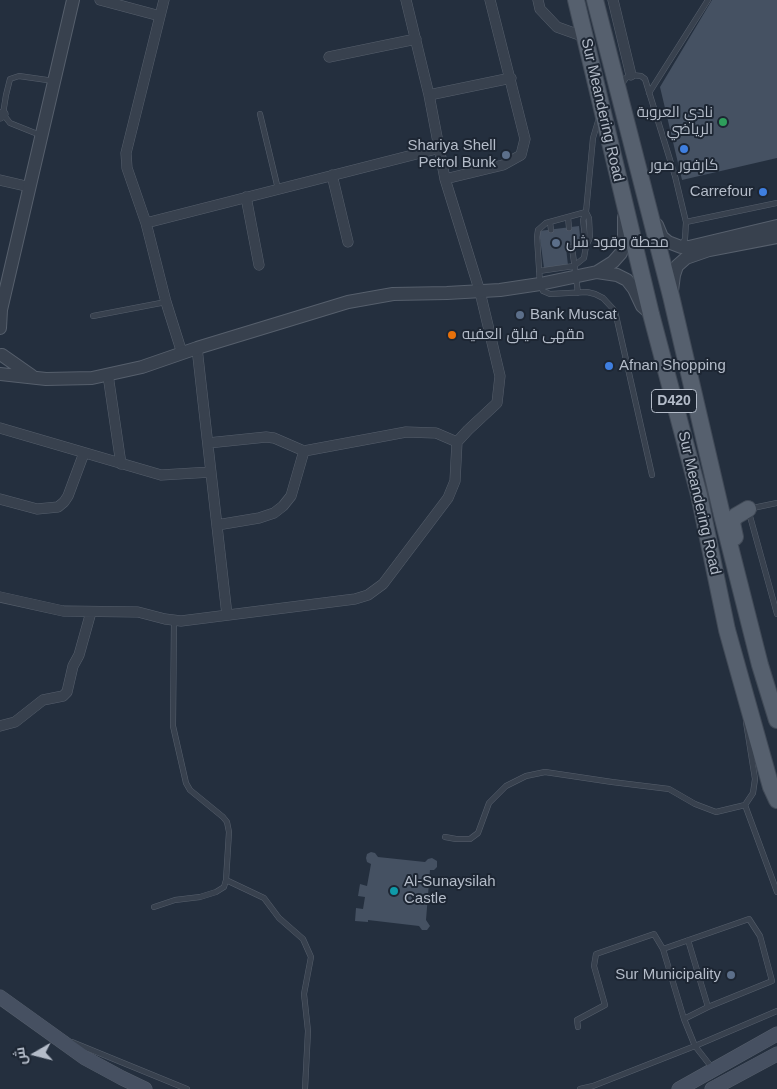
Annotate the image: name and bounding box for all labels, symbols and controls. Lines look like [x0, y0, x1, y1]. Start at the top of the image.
street label: Sur Meandering Road [577, 36, 627, 184]
place label: نادي العروبة الرياضي [637, 104, 713, 139]
marker: نادي العروبة الرياضي [717, 116, 729, 128]
place label: Shariya Shell Petrol Bunk [408, 137, 496, 172]
marker: كارفور صور [678, 143, 690, 155]
marker: Shariya Shell Petrol Bunk [500, 149, 512, 161]
place label: كارفور صور [650, 157, 718, 175]
place label: Carrefour [690, 183, 753, 201]
marker: Carrefour [757, 186, 769, 198]
place label: محطة وقود شل [566, 234, 669, 252]
marker: محطة وقود شل [550, 237, 562, 249]
place label: Bank Muscat [530, 306, 617, 324]
marker: Bank Muscat [514, 309, 526, 321]
place label: مقهى فيلق العفيه [462, 326, 585, 344]
marker: مقهى فيلق العفيه [446, 329, 458, 341]
place label: Afnan Shopping [619, 357, 726, 375]
marker: Afnan Shopping [603, 360, 615, 372]
road number: D420 [652, 390, 696, 412]
street label: Sur Meandering Road [674, 429, 724, 577]
place label: Al-Sunaysilah Castle [404, 873, 496, 908]
marker: Al-Sunaysilah Castle [388, 885, 400, 897]
place label: Sur Municipality [615, 966, 721, 984]
marker: Sur Municipality [725, 969, 737, 981]
north arrow [10, 1029, 60, 1079]
text: ش [11, 1046, 29, 1066]

